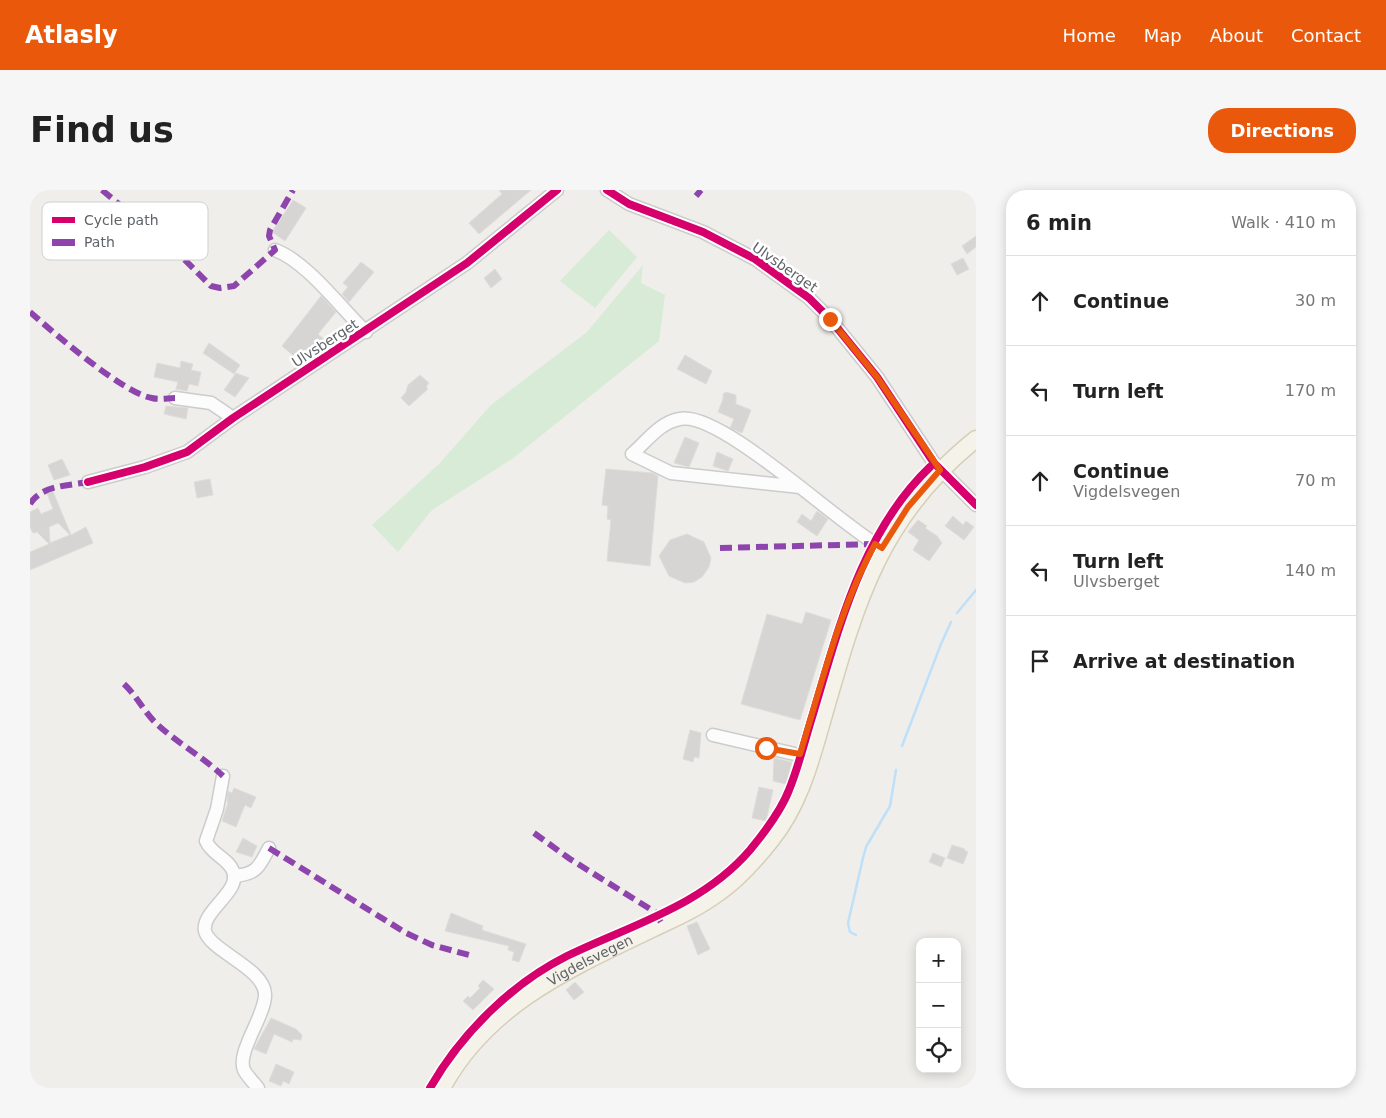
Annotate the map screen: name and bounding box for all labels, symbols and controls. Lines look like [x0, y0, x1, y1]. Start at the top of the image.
text: Atlasly [25, 21, 118, 49]
text: Home [1063, 25, 1116, 46]
text: Map [1144, 25, 1182, 46]
text: About [1210, 25, 1263, 46]
text: Contact [1291, 25, 1361, 46]
button: Directions [1208, 108, 1356, 153]
text: Find us [30, 110, 174, 150]
legend [42, 202, 208, 260]
text: 6 min [1026, 211, 1092, 235]
text: Cycle path [84, 212, 159, 228]
text: Walk · 410 m [1231, 213, 1336, 232]
text: Path [84, 234, 115, 250]
street label: Ulvsberget [749, 239, 821, 296]
icon: ahead [1026, 287, 1054, 315]
text: Continue [1073, 290, 1169, 312]
text: 30 m [1295, 291, 1336, 310]
route end [819, 308, 842, 331]
street label: Ulvsberget [289, 315, 362, 370]
icon: left [1026, 377, 1054, 405]
text: Turn left [1073, 380, 1164, 402]
text: 170 m [1285, 381, 1336, 400]
text: Continue [1073, 460, 1169, 482]
icon: ahead [1026, 467, 1054, 495]
text: 70 m [1295, 471, 1336, 490]
text: Vigdelsvegen [1073, 482, 1180, 501]
text: Turn left [1073, 550, 1164, 572]
icon: left [1026, 557, 1054, 585]
text: 140 m [1285, 561, 1336, 580]
text: Ulvsberget [1073, 572, 1160, 591]
icon: arrive [1026, 647, 1054, 675]
text: Arrive at destination [1073, 650, 1295, 672]
route start [755, 737, 778, 760]
street label: Vigdelsvegen [544, 931, 635, 989]
map controls [916, 938, 961, 1073]
button: + [916, 938, 961, 983]
button: − [916, 983, 961, 1028]
button: locate [916, 1028, 961, 1073]

